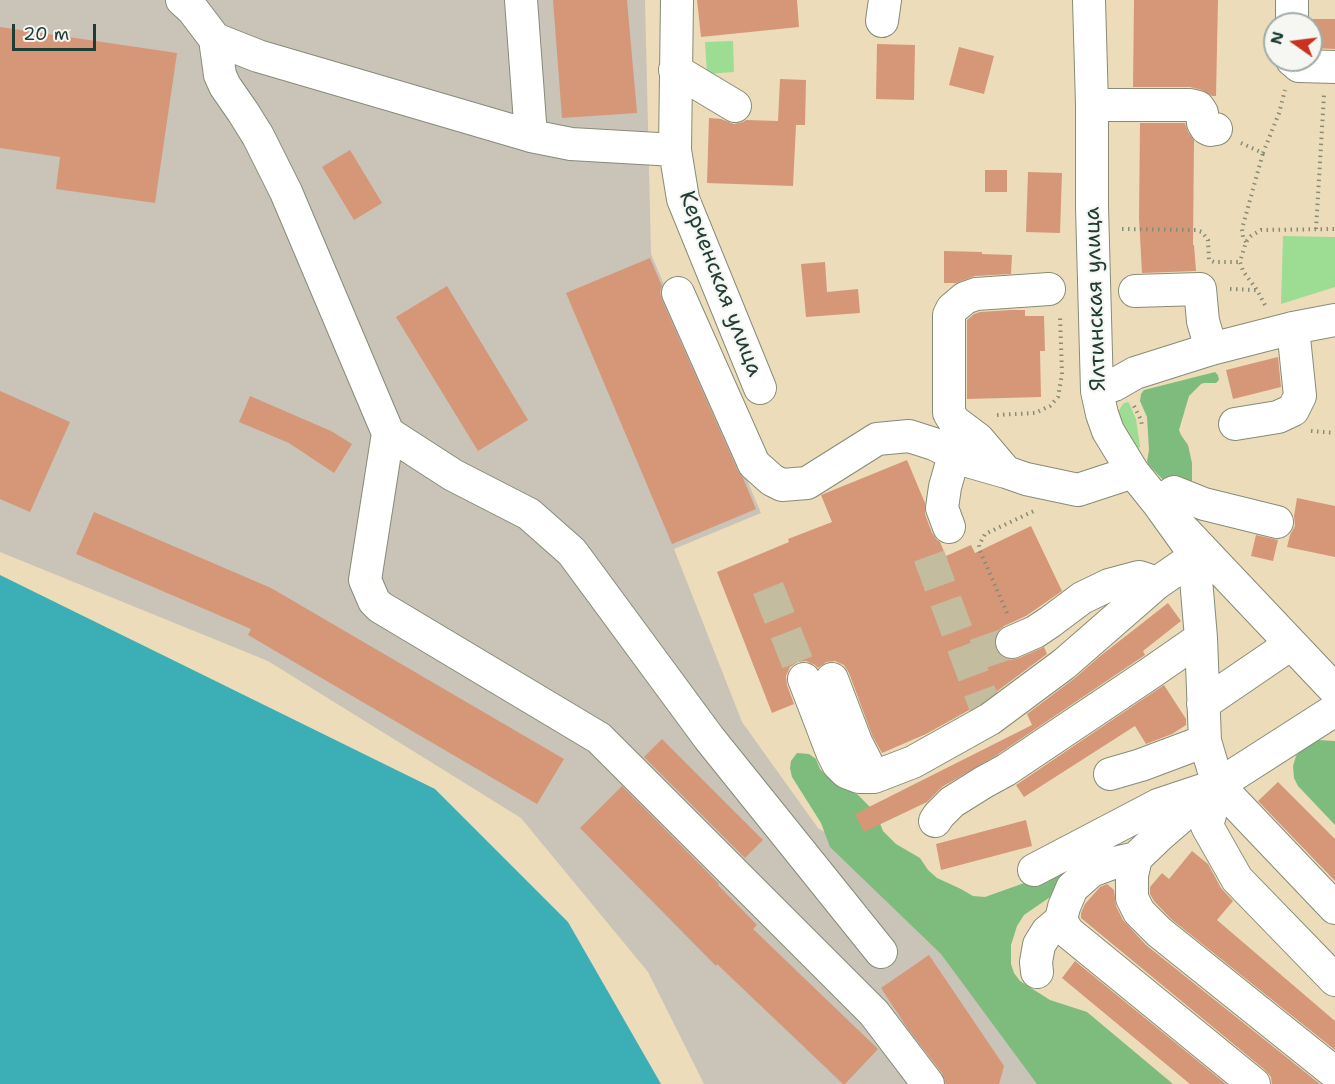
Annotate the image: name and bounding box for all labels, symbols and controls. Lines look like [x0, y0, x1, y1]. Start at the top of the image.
scale bar [15, 12, 99, 50]
north arrow [1263, 12, 1323, 72]
text: 20 m [23, 22, 69, 46]
text: N [1265, 29, 1289, 47]
street label: Керченская улица [672, 188, 768, 380]
street label: Ялтинская улица [1080, 206, 1112, 392]

